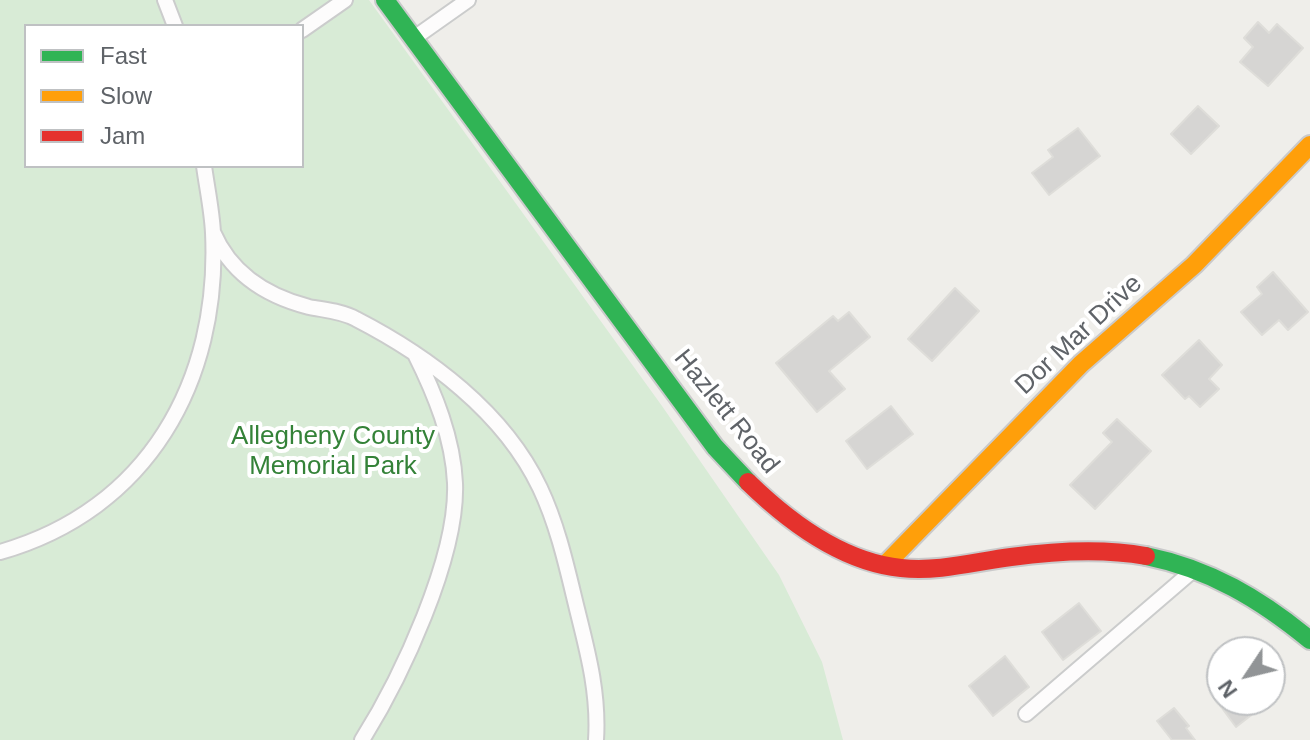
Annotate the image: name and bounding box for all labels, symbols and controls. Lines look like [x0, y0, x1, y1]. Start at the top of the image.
legend [24, 24, 304, 168]
text: Fast [100, 42, 147, 69]
text: Slow [100, 82, 152, 109]
text: Jam [100, 122, 145, 149]
street label: Dor Mar Drive [1009, 268, 1149, 402]
street label: Hazlett Road [667, 344, 785, 480]
park label: Allegheny County Memorial Park [231, 421, 435, 482]
north arrow [1206, 636, 1286, 716]
text: N [1213, 675, 1242, 703]

